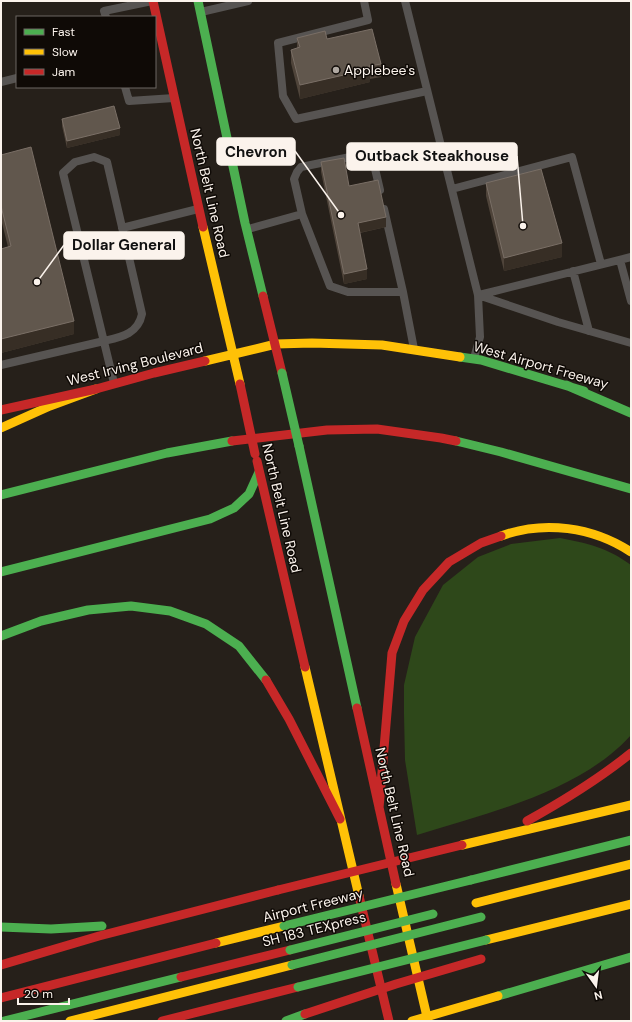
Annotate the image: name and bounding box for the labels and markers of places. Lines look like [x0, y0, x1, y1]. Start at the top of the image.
place label: Applebee's [344, 61, 415, 79]
marker: Applebee's [331, 65, 341, 75]
callout: Chevron [217, 138, 295, 165]
callout: Outback Steakhouse [347, 143, 517, 170]
callout: Dollar General [64, 232, 184, 259]

